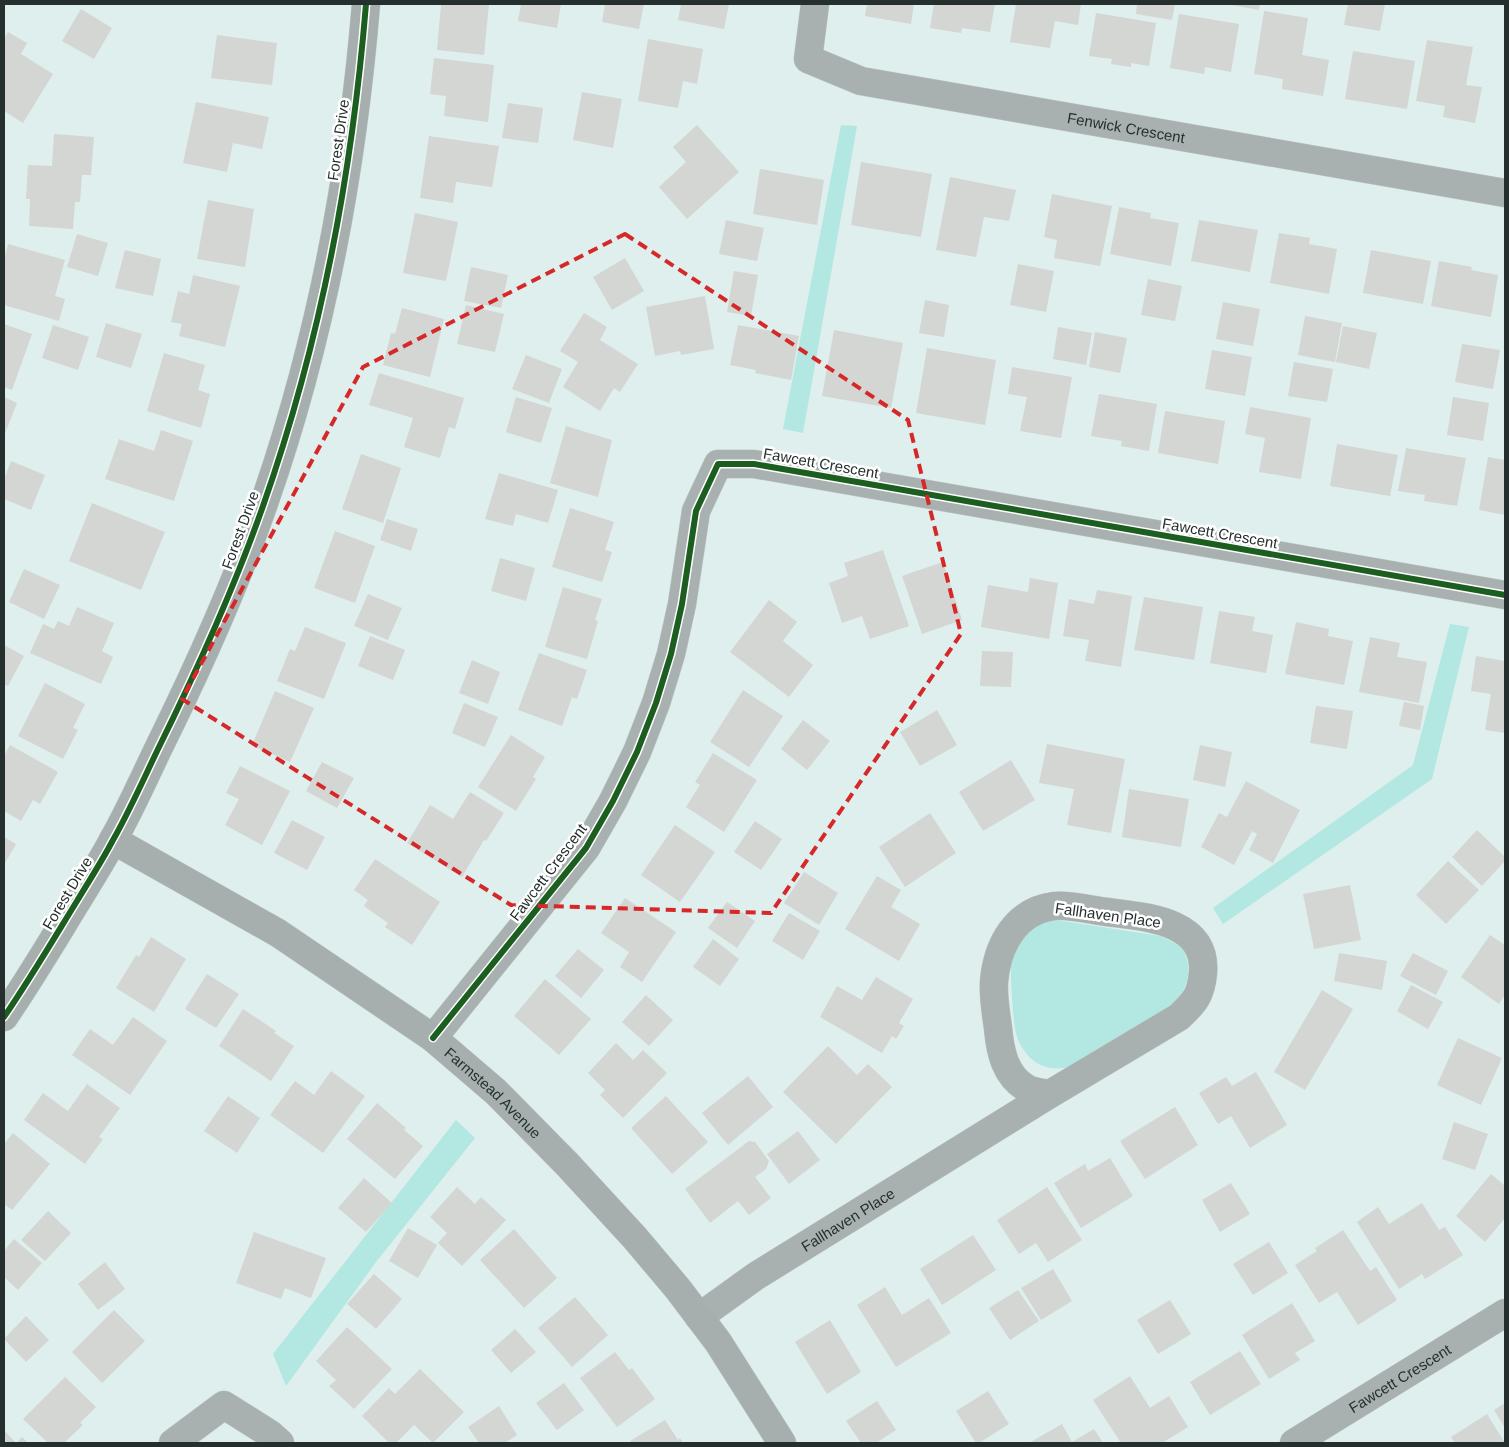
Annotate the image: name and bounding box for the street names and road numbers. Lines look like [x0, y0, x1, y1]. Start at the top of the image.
street label: Forest Drive [324, 98, 352, 182]
street label: Fenwick Crescent [1066, 109, 1187, 146]
street label: Fawcett Crescent [762, 444, 881, 482]
street label: Forest Drive [218, 489, 262, 571]
street label: Fawcett Crescent [1161, 514, 1280, 552]
street label: Fawcett Crescent [506, 820, 590, 924]
street label: Forest Drive [39, 854, 95, 932]
street label: Fallhaven Place [1054, 899, 1162, 931]
street label: Farmstead Avenue [442, 1044, 545, 1142]
street label: Fallhaven Place [798, 1184, 898, 1255]
street label: Fawcett Crescent [1345, 1340, 1454, 1416]

